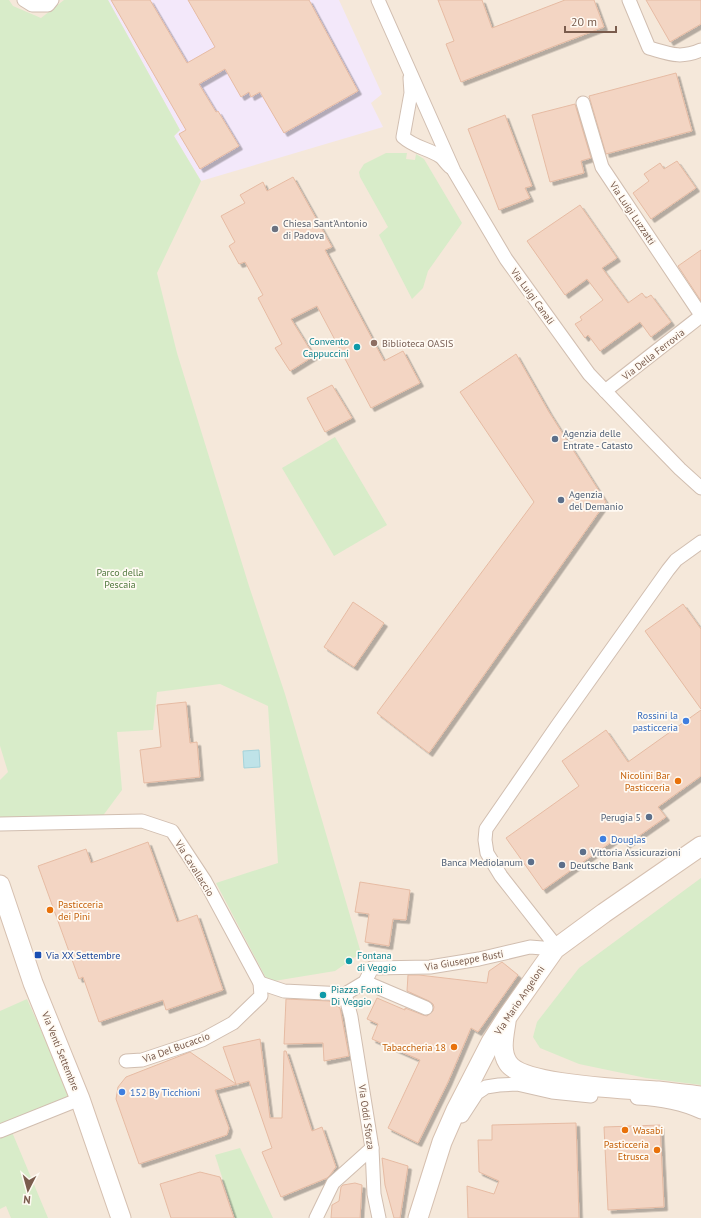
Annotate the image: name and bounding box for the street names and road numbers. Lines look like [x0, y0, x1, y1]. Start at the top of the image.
street label: Via Luigi Luzzatti [606, 178, 659, 247]
street label: Via Luigi Canali [507, 265, 557, 327]
street label: Via Della Ferrovia [619, 326, 687, 383]
street label: Via Cavallaccio [172, 837, 217, 899]
street label: Via Giuseppe Busti [423, 947, 504, 974]
street label: Via Mario Angeloni [491, 963, 547, 1038]
street label: Via Venti Settembre [38, 1009, 82, 1093]
street label: Via Del Bucaccio [140, 1029, 212, 1066]
street label: Via Oddi Sforza [355, 1083, 378, 1150]

